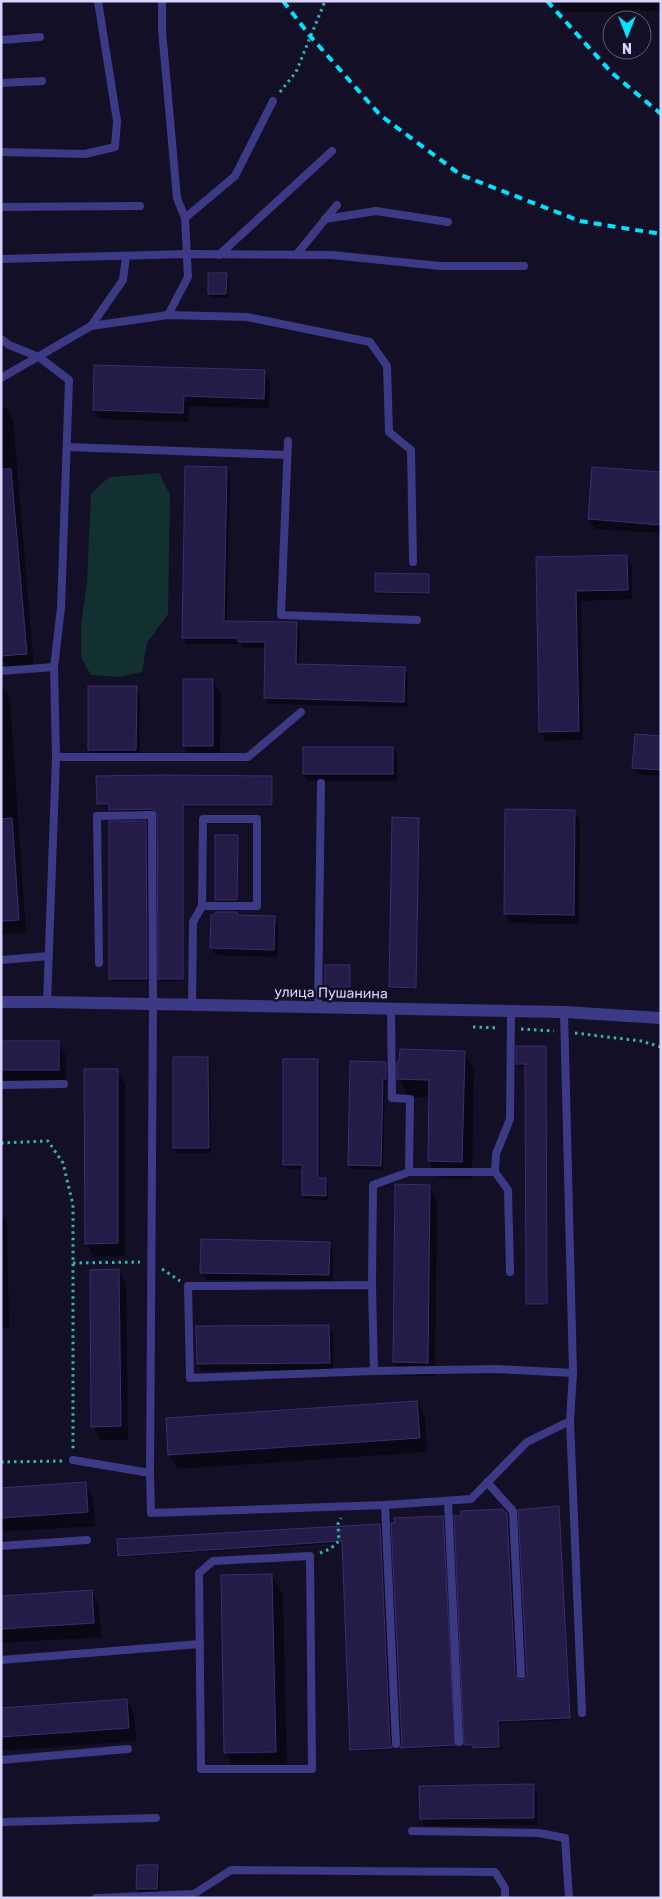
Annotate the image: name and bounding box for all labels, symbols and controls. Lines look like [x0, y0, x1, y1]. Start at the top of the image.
north arrow [602, 10, 652, 60]
text: N [622, 39, 632, 56]
street label: улица Пушанина [274, 984, 388, 1002]

